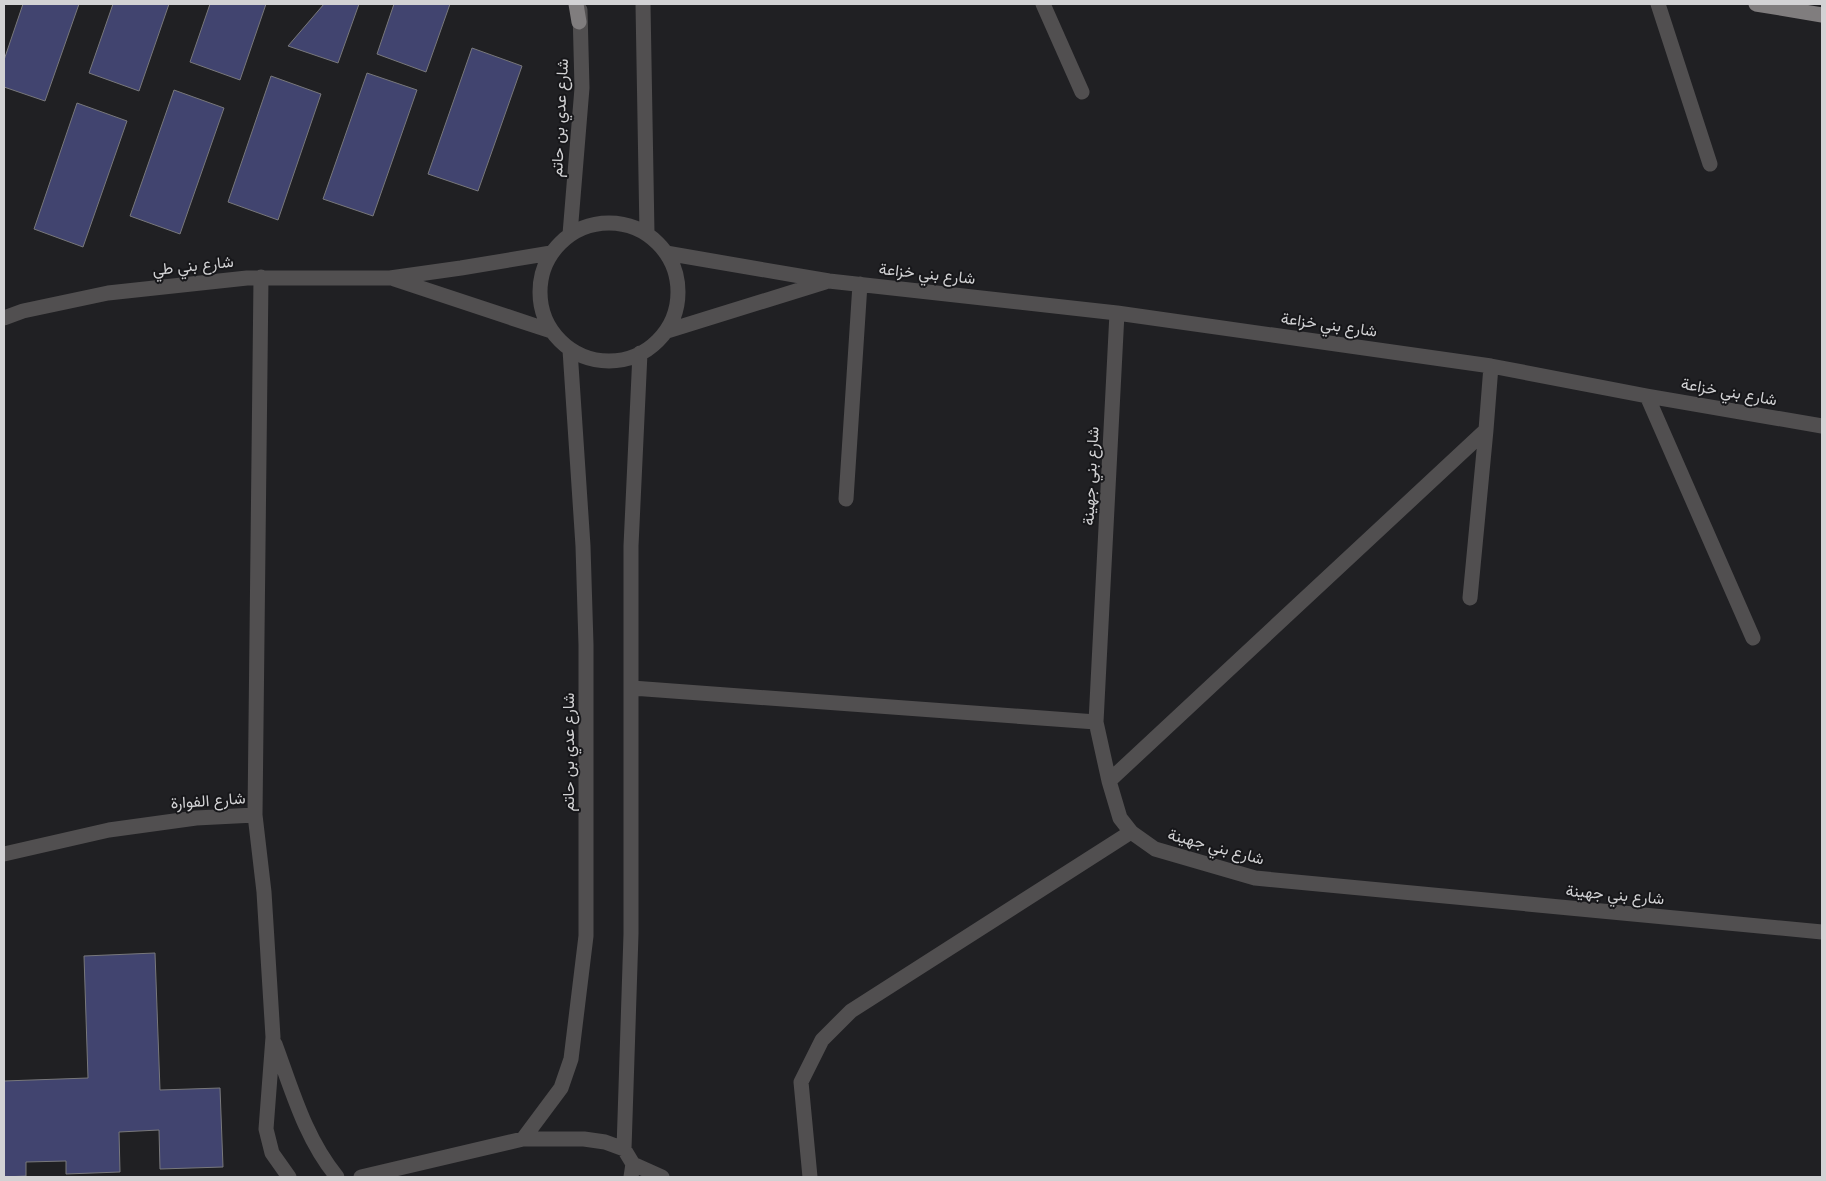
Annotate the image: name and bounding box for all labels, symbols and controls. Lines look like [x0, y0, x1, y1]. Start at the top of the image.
street label: شارع عدي بن حاتم [546, 58, 576, 178]
street label: شارع بني طي [151, 251, 235, 283]
street label: شارع بني خزاعة [877, 258, 976, 292]
street label: شارع بني خزاعة [1279, 307, 1379, 345]
street label: شارع بني خزاعة [1679, 373, 1779, 413]
street label: شارع بني جهينة [1077, 426, 1107, 526]
street label: شارع عدي بن حاتم [558, 693, 582, 811]
street label: شارع الفوارة [170, 787, 246, 815]
street label: شارع بني جهينة [1165, 824, 1267, 872]
street label: شارع بني جهينة [1565, 880, 1665, 912]

